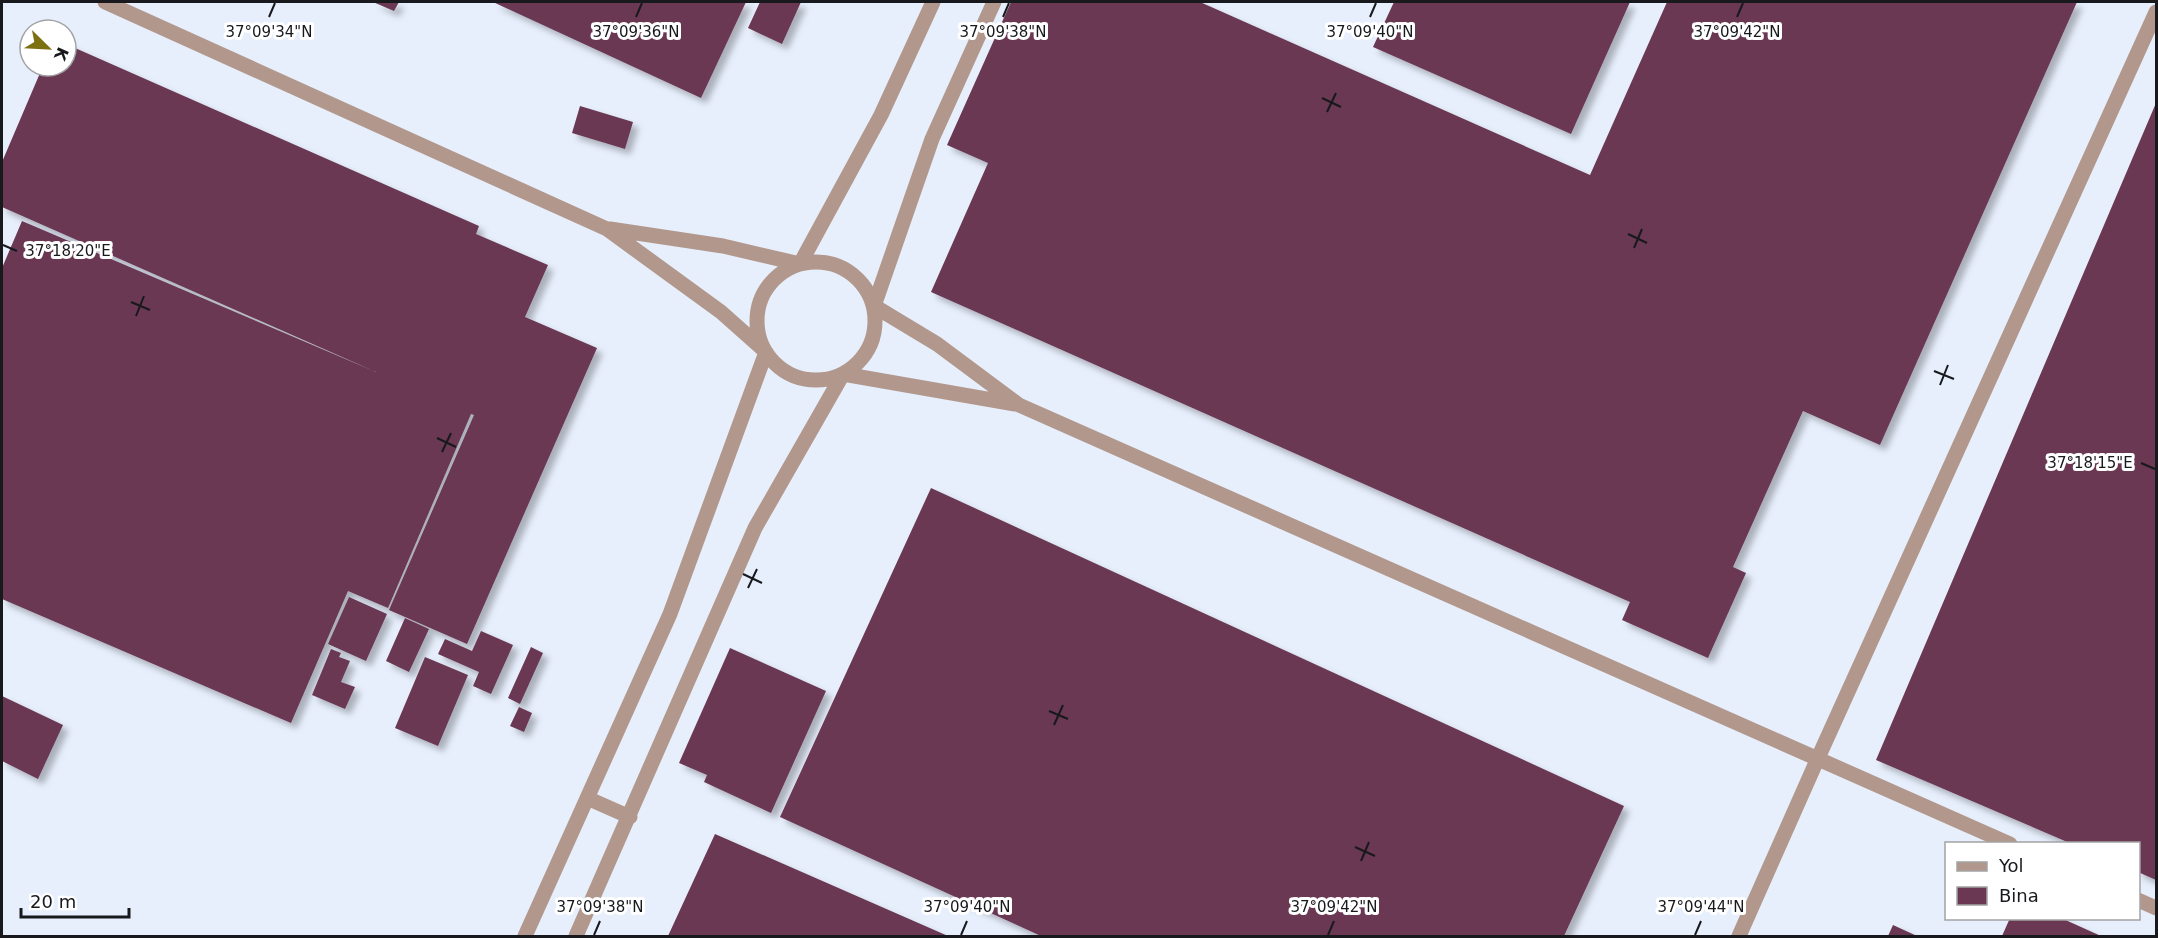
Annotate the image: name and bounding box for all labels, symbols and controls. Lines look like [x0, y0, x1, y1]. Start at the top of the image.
north arrow [18, 18, 78, 78]
text: 37°09'34"N [225, 23, 313, 41]
text: 37°09'36"N [592, 23, 680, 41]
text: 37°09'38"N [959, 23, 1047, 41]
text: 37°09'40"N [1326, 23, 1414, 41]
text: 37°09'42"N [1693, 23, 1781, 41]
text: K [50, 44, 72, 64]
text: 37°18'20"E [25, 242, 111, 260]
text: 37°18'15"E [2047, 454, 2133, 472]
legend [1945, 842, 2140, 920]
text: Yol [1998, 855, 2024, 876]
scale bar [21, 881, 129, 919]
text: Bina [1999, 885, 2039, 906]
text: 20 m [30, 891, 76, 912]
text: 37°09'38"N [556, 898, 644, 916]
text: 37°09'40"N [923, 898, 1011, 916]
text: 37°09'42"N [1290, 898, 1378, 916]
text: 37°09'44"N [1657, 898, 1745, 916]

